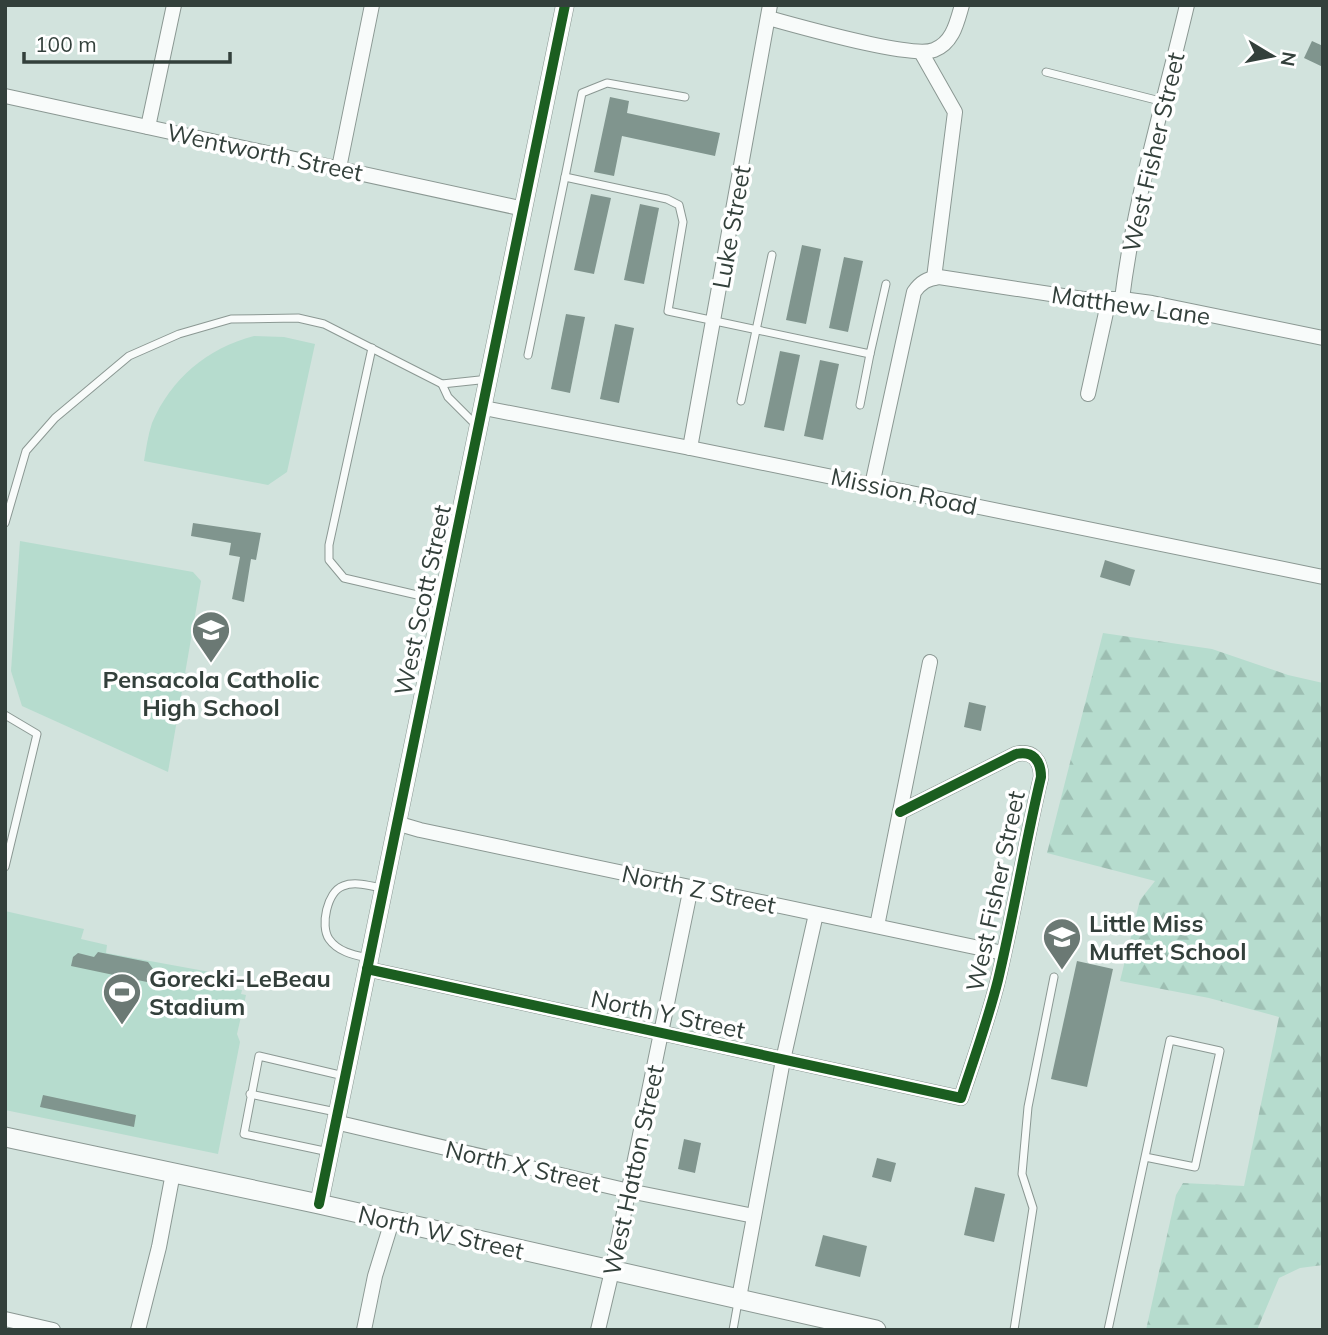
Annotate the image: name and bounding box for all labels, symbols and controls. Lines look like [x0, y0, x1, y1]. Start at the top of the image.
scale bar [24, 21, 231, 65]
north arrow [1237, 21, 1307, 91]
text: 100 m [35, 31, 97, 57]
street label: West Fisher Street [1115, 49, 1191, 255]
text: N [1276, 50, 1302, 68]
street label: Wentworth Street [164, 117, 366, 187]
street label: Luke Street [705, 163, 757, 291]
street label: Matthew Lane [1050, 279, 1212, 331]
street label: Mission Road [828, 461, 980, 521]
street label: West Scott Street [387, 502, 457, 698]
school or university icon: Pensacola Catholic High School [190, 609, 232, 664]
place label: Pensacola Catholic High School [103, 664, 319, 722]
street label: West Fisher Street [959, 788, 1031, 994]
street label: North Z Street [619, 858, 779, 920]
place label: Little Miss Muffet School [1089, 908, 1247, 966]
school or university icon: Little Miss Muffet School [1041, 916, 1083, 971]
place label: Gorecki-LeBeau Stadium [149, 963, 331, 1021]
sports icon: Gorecki-LeBeau Stadium [101, 971, 143, 1026]
street label: North Y Street [588, 983, 748, 1045]
street label: West Hatton Street [596, 1062, 670, 1278]
street label: North X Street [443, 1134, 603, 1198]
street label: North W Street [355, 1198, 527, 1266]

